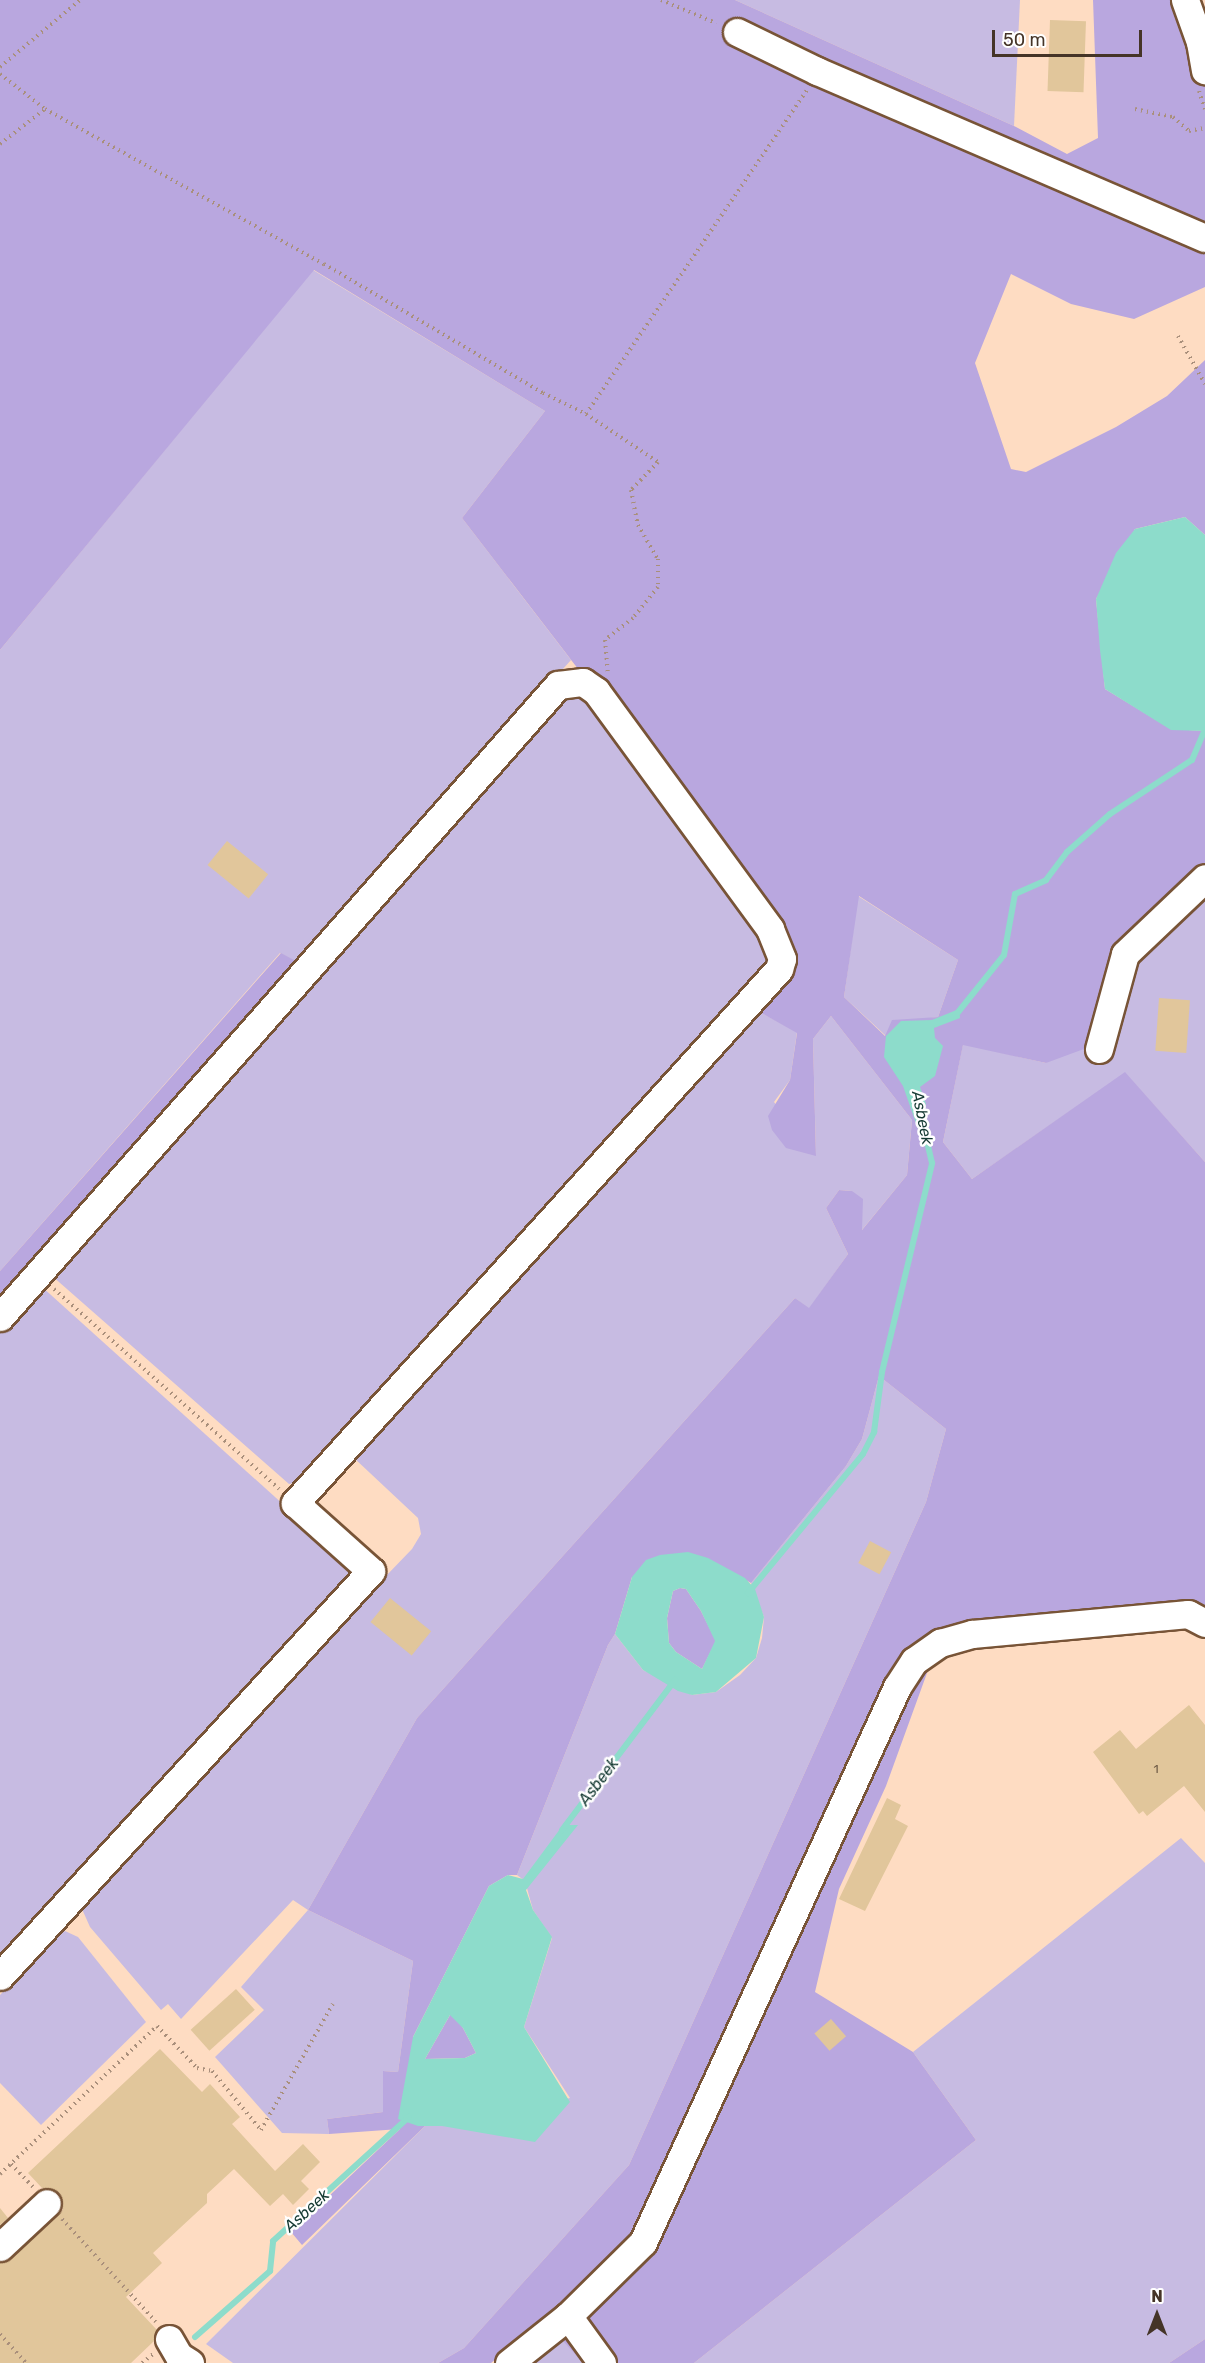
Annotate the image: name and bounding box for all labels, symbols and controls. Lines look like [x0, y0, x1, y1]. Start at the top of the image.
scale bar [995, 18, 1145, 56]
text: 50 m [1003, 29, 1046, 51]
water label: Asbeek [907, 1089, 937, 1147]
water label: Asbeek [575, 1754, 623, 1810]
house number: 1 [1153, 1763, 1159, 1777]
water label: Asbeek [280, 2186, 334, 2236]
north arrow [1127, 2285, 1187, 2345]
text: N [1151, 2287, 1163, 2306]

